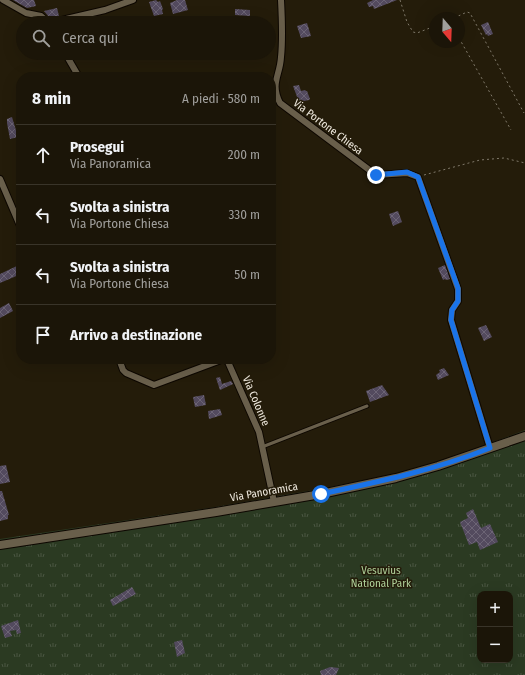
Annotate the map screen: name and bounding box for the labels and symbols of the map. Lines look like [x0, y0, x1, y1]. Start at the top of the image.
north arrow [429, 12, 465, 48]
street label: Via Portone Chiesa [291, 97, 365, 157]
route end [367, 166, 385, 184]
street label: Via Colonne [240, 374, 272, 428]
street label: Via Panoramica [229, 480, 299, 504]
route start [312, 485, 330, 503]
park label: Vesuvius National Park [351, 564, 412, 590]

